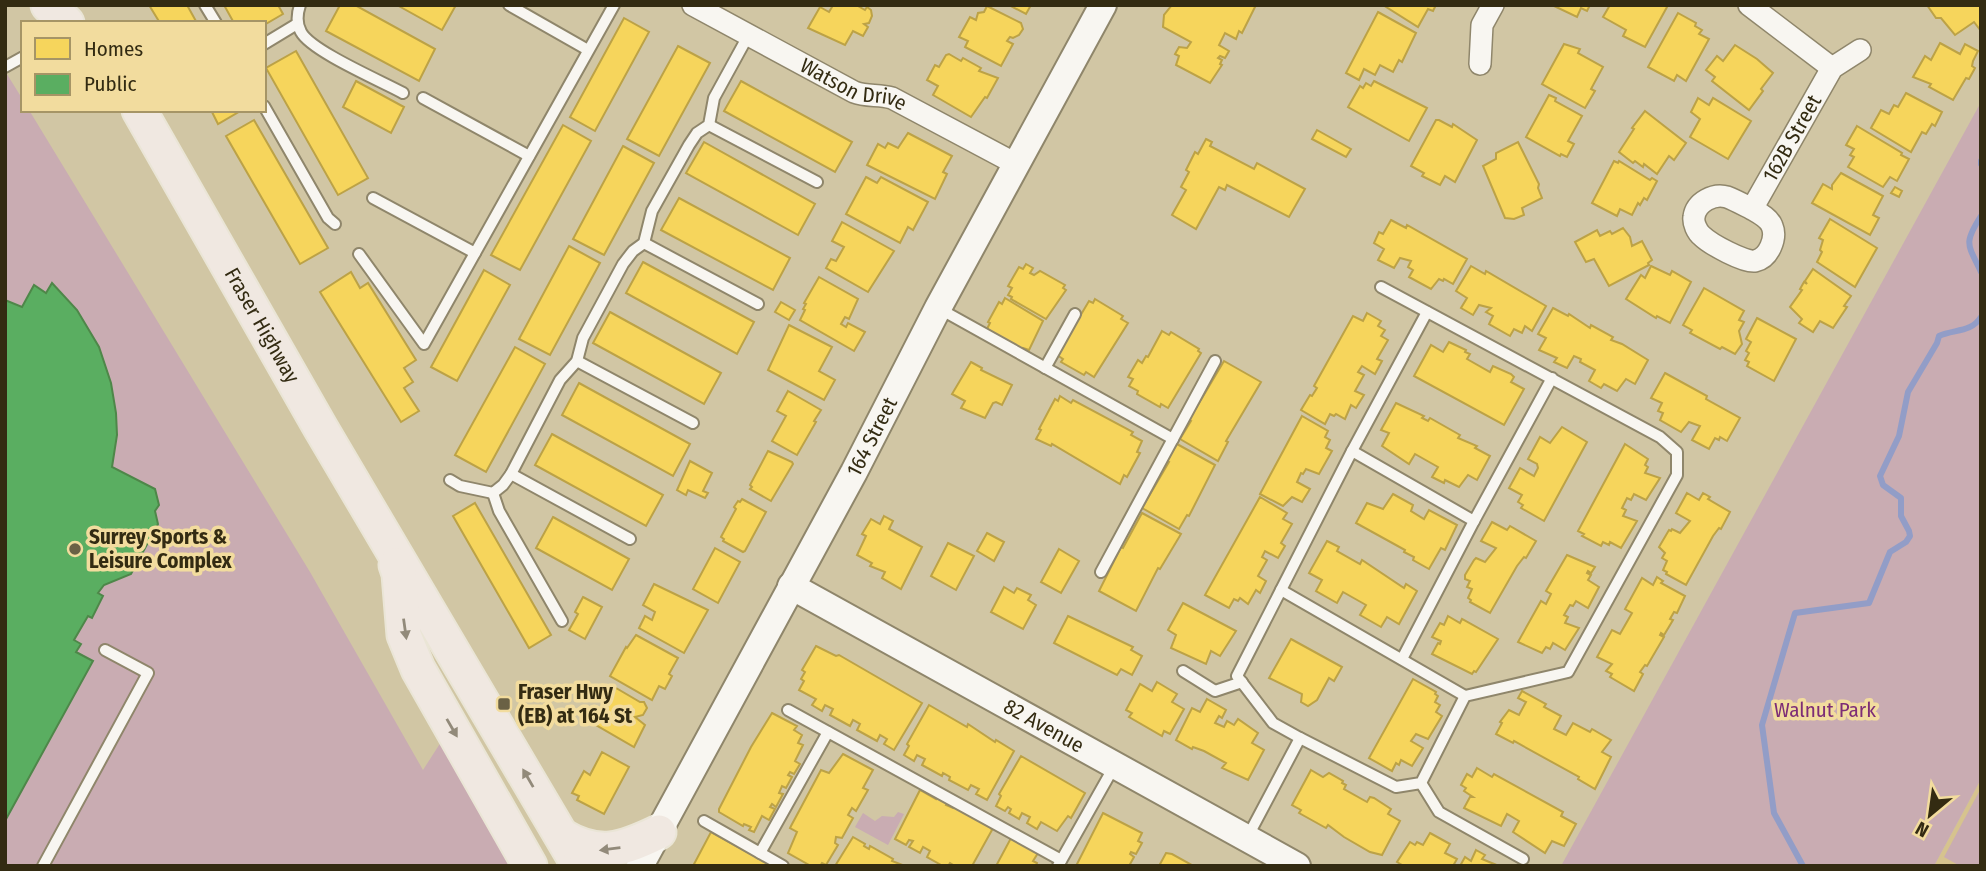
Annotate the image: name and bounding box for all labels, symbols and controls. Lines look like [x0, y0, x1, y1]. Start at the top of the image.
legend [21, 21, 266, 112]
text: Homes [84, 36, 143, 62]
street label: Watson Drive [796, 52, 911, 116]
text: Public [84, 71, 136, 97]
street label: 162B Street [1757, 90, 1827, 186]
street label: Fraser Highway [219, 263, 305, 388]
street label: 164 Street [841, 393, 903, 481]
place label: Surrey Sports & Leisure Complex [89, 524, 233, 574]
marker: Surrey Sports & Leisure Complex [67, 541, 83, 557]
one-way arrow [400, 618, 411, 640]
place label: Fraser Hwy (EB) at 164 St [518, 679, 633, 729]
street label: 82 Avenue [999, 693, 1089, 759]
marker: Fraser Hwy (EB) at 164 St [496, 696, 512, 712]
park label: Walnut Park [1774, 697, 1876, 723]
one-way arrow [446, 719, 458, 738]
one-way arrow [521, 768, 534, 787]
north arrow [1895, 780, 1965, 850]
text: N [1911, 817, 1933, 842]
one-way arrow [599, 843, 621, 854]

